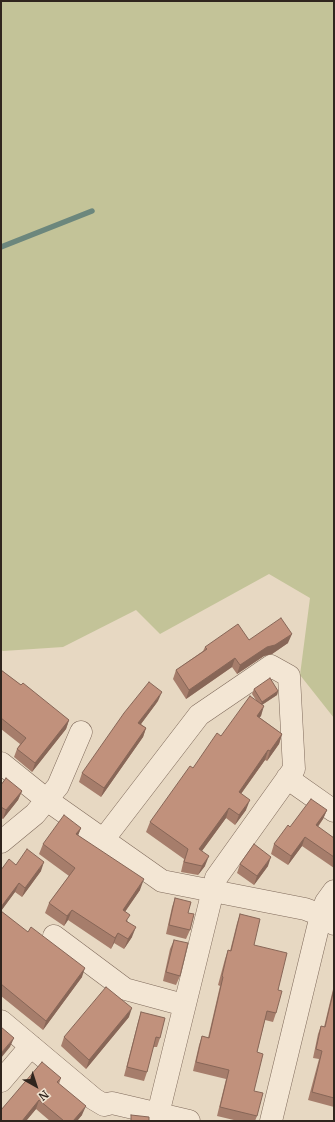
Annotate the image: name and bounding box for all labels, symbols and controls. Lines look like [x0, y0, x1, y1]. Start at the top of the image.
north arrow [16, 1066, 56, 1106]
text: N [36, 1087, 51, 1103]

